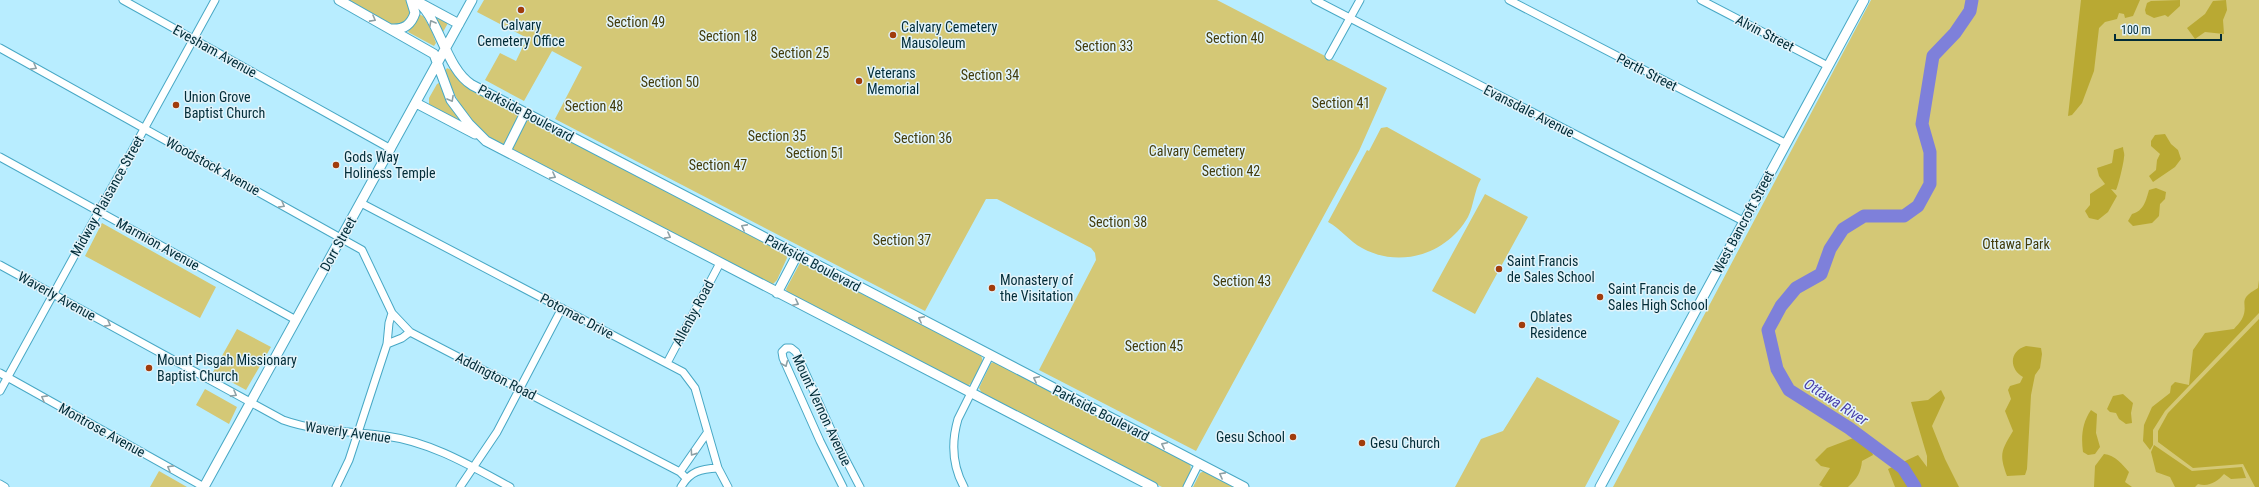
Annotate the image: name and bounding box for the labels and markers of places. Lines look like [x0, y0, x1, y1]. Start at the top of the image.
marker: Calvary Cemetery Office [516, 5, 526, 15]
place label: Calvary Cemetery Office [477, 17, 565, 49]
place label: Calvary Cemetery Mausoleum [901, 19, 998, 51]
marker: Calvary Cemetery Mausoleum [888, 30, 898, 40]
place label: Veterans Memorial [867, 65, 919, 97]
marker: Veterans Memorial [854, 76, 864, 86]
place label: Union Grove Baptist Church [184, 89, 265, 121]
marker: Union Grove Baptist Church [171, 100, 181, 110]
place label: Gods Way Holiness Temple [344, 149, 436, 181]
marker: Gods Way Holiness Temple [331, 160, 341, 170]
place label: Saint Francis de Sales School [1507, 253, 1595, 285]
marker: Saint Francis de Sales School [1494, 264, 1504, 274]
place label: Monastery of the Visitation [1000, 272, 1074, 304]
place label: Saint Francis de Sales High School [1608, 281, 1708, 313]
marker: Monastery of the Visitation [987, 283, 997, 293]
marker: Saint Francis de Sales High School [1595, 292, 1605, 302]
place label: Oblates Residence [1530, 309, 1587, 341]
marker: Oblates Residence [1517, 320, 1527, 330]
place label: Mount Pisgah Missionary Baptist Church [157, 352, 297, 384]
marker: Mount Pisgah Missionary Baptist Church [144, 363, 154, 373]
place label: Gesu School [1216, 429, 1285, 445]
marker: Gesu School [1288, 432, 1298, 442]
place label: Gesu Church [1370, 435, 1440, 451]
marker: Gesu Church [1357, 438, 1367, 448]

